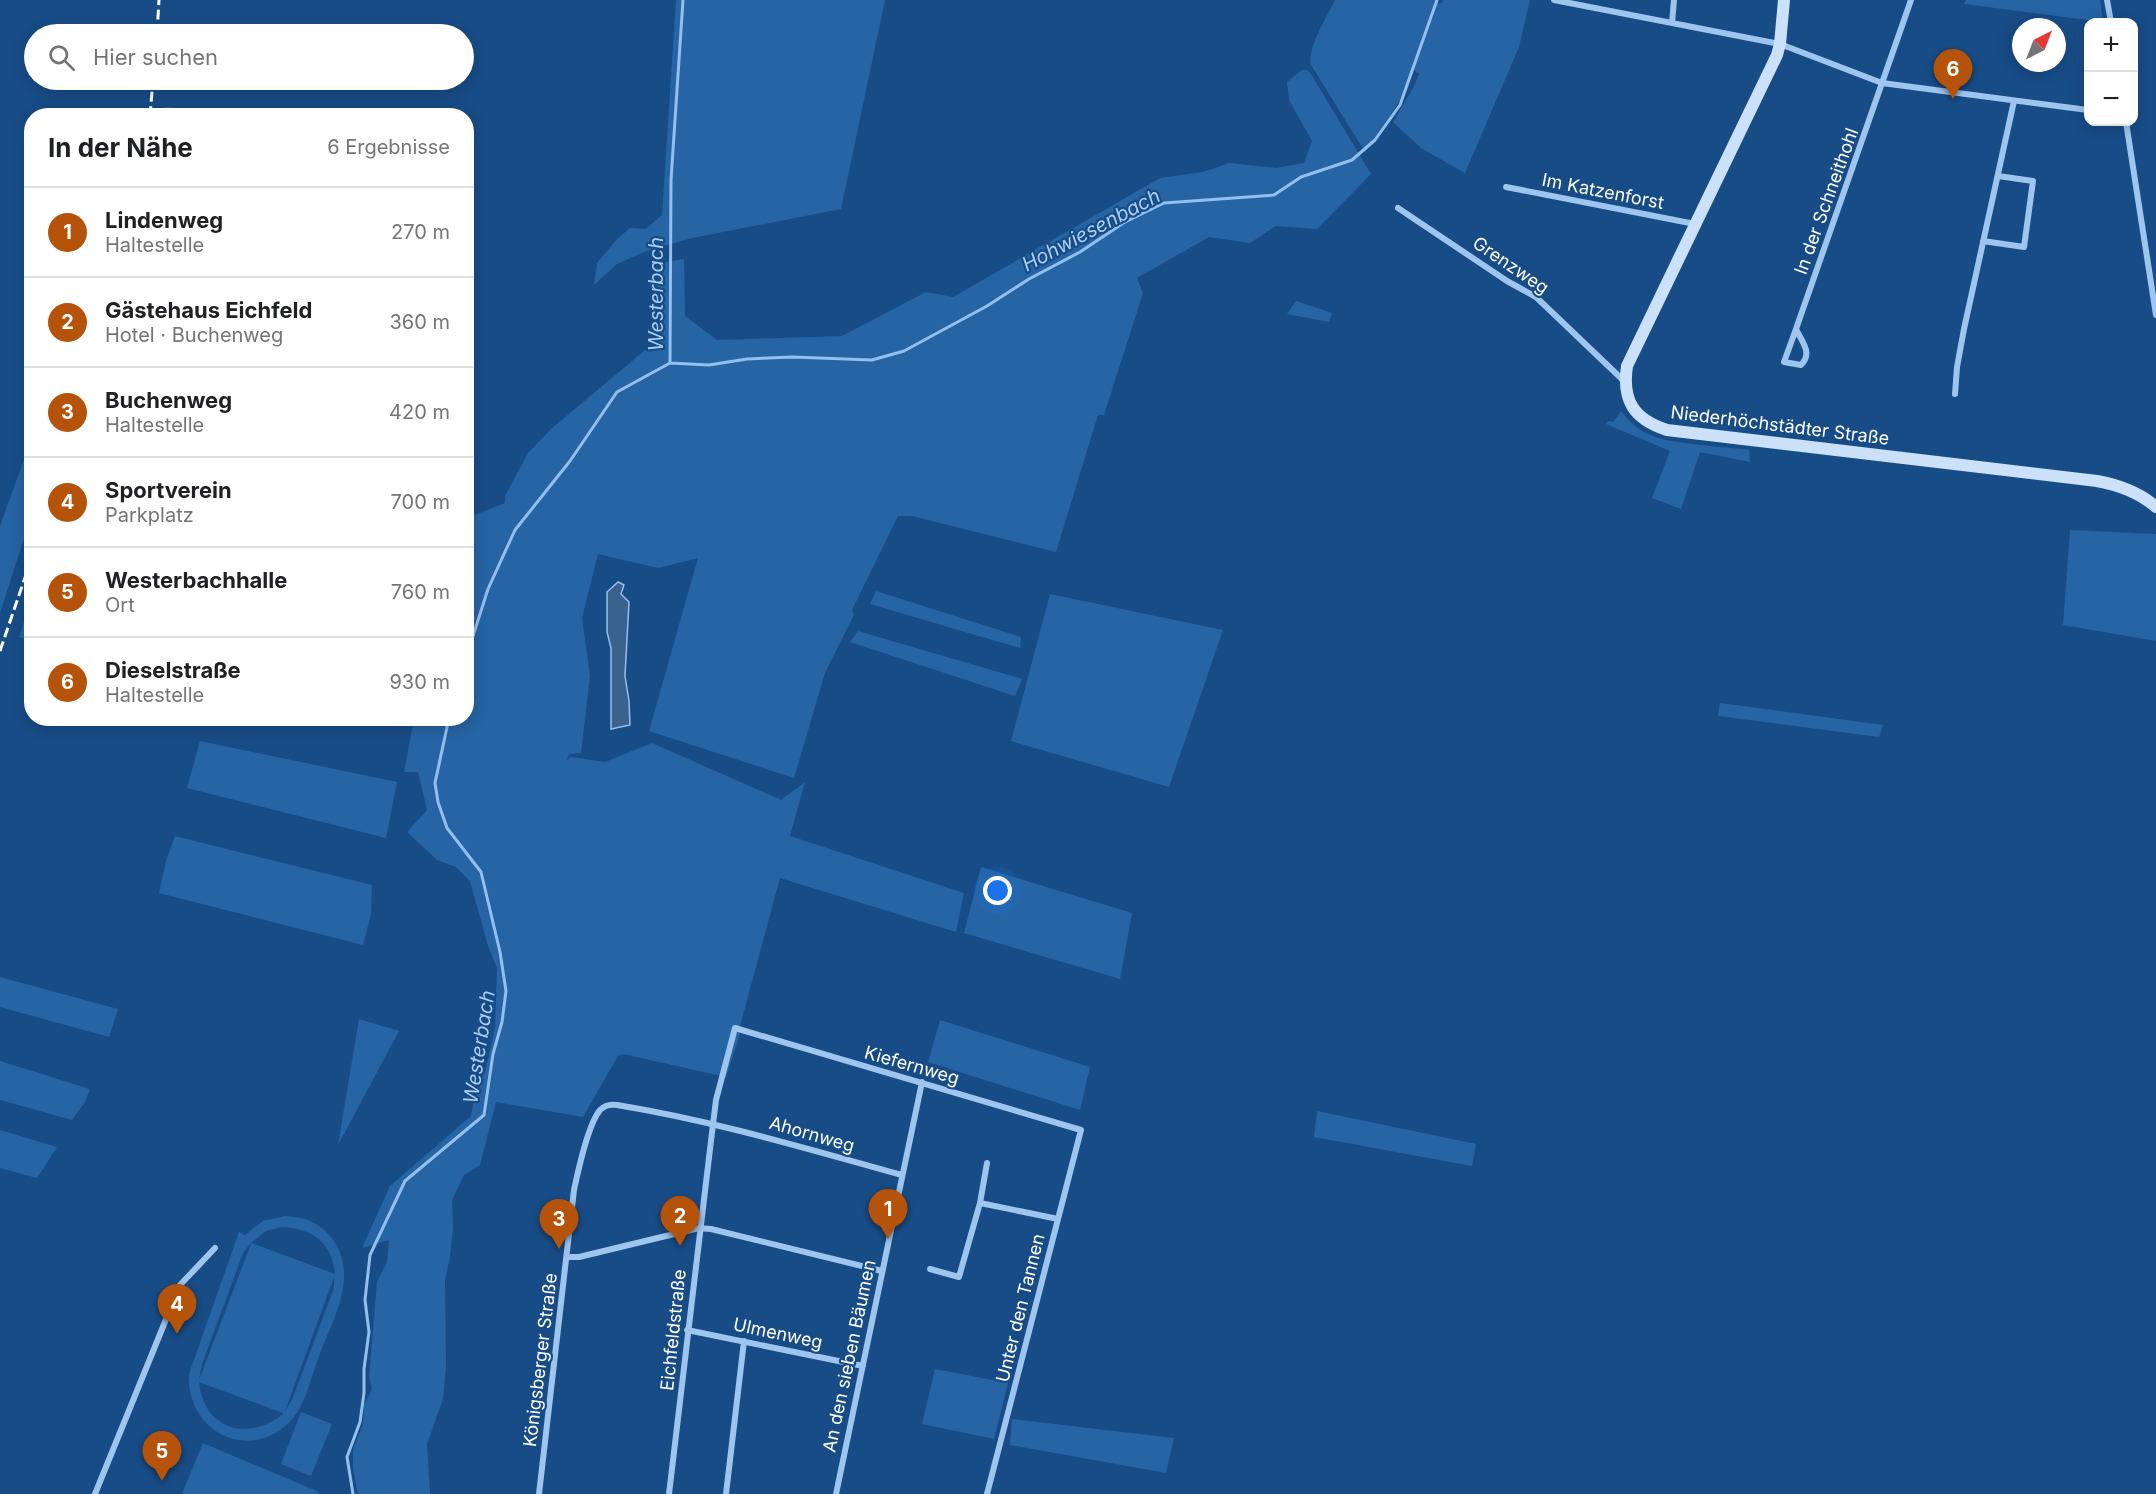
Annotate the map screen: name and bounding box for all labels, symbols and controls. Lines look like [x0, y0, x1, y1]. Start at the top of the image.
north arrow [2012, 18, 2066, 72]
map controls [2084, 18, 2138, 126]
button: + [2084, 18, 2138, 72]
search box [24, 24, 474, 90]
icon: search [45, 41, 78, 74]
text: Hier suchen [93, 44, 218, 70]
pin: 6 [1934, 50, 1972, 99]
button: − [2084, 72, 2138, 126]
street label: In der Schneithohl [1790, 125, 1862, 277]
text: In der Nähe [48, 132, 193, 163]
text: 6 Ergebnisse [327, 135, 450, 159]
street label: Im Katzenforst [1540, 169, 1666, 213]
water label: Hohwiesenbach [1018, 183, 1164, 277]
text: Lindenweg [105, 207, 223, 233]
text: 1 [63, 220, 72, 244]
text: 270 m [391, 220, 450, 244]
street label: Grenzweg [1469, 232, 1553, 298]
text: Haltestelle [105, 233, 204, 257]
water label: Westerbach [644, 237, 668, 351]
text: Gästehaus Eichfeld [105, 297, 312, 323]
text: 2 [61, 310, 74, 334]
text: 360 m [389, 310, 450, 334]
text: Hotel · Buchenweg [105, 323, 283, 347]
text: Buchenweg [105, 387, 232, 413]
text: 3 [61, 400, 74, 424]
text: 420 m [389, 400, 450, 424]
street label: Niederhöchstädter Straße [1669, 401, 1891, 449]
text: Haltestelle [105, 413, 204, 437]
text: Sportverein [105, 477, 232, 503]
text: 4 [61, 490, 74, 514]
text: 700 m [391, 490, 450, 514]
text: Parkplatz [105, 503, 194, 527]
text: Westerbachhalle [105, 567, 287, 593]
text: 5 [61, 580, 74, 604]
text: 760 m [391, 580, 450, 604]
text: Ort [105, 593, 135, 617]
text: Dieselstraße [105, 657, 241, 683]
text: 6 [61, 670, 74, 694]
text: 930 m [389, 670, 450, 694]
text: Haltestelle [105, 683, 204, 707]
your location [983, 876, 1012, 905]
water label: Westerbach [458, 989, 500, 1105]
street label: Kiefernweg [862, 1041, 962, 1089]
street label: Ahornweg [767, 1112, 857, 1156]
pin: 1 [868, 1190, 908, 1239]
pin: 2 [660, 1196, 700, 1246]
pin: 3 [540, 1200, 578, 1249]
street label: Unter den Tannen [991, 1232, 1049, 1384]
street label: An den sieben Bäumen [818, 1258, 880, 1454]
street label: Eichfeldstraße [656, 1268, 690, 1392]
street label: Königsberger Straße [519, 1272, 561, 1448]
pin: 4 [158, 1284, 196, 1334]
street label: Ulmenweg [732, 1313, 824, 1353]
pin: 5 [142, 1432, 182, 1481]

